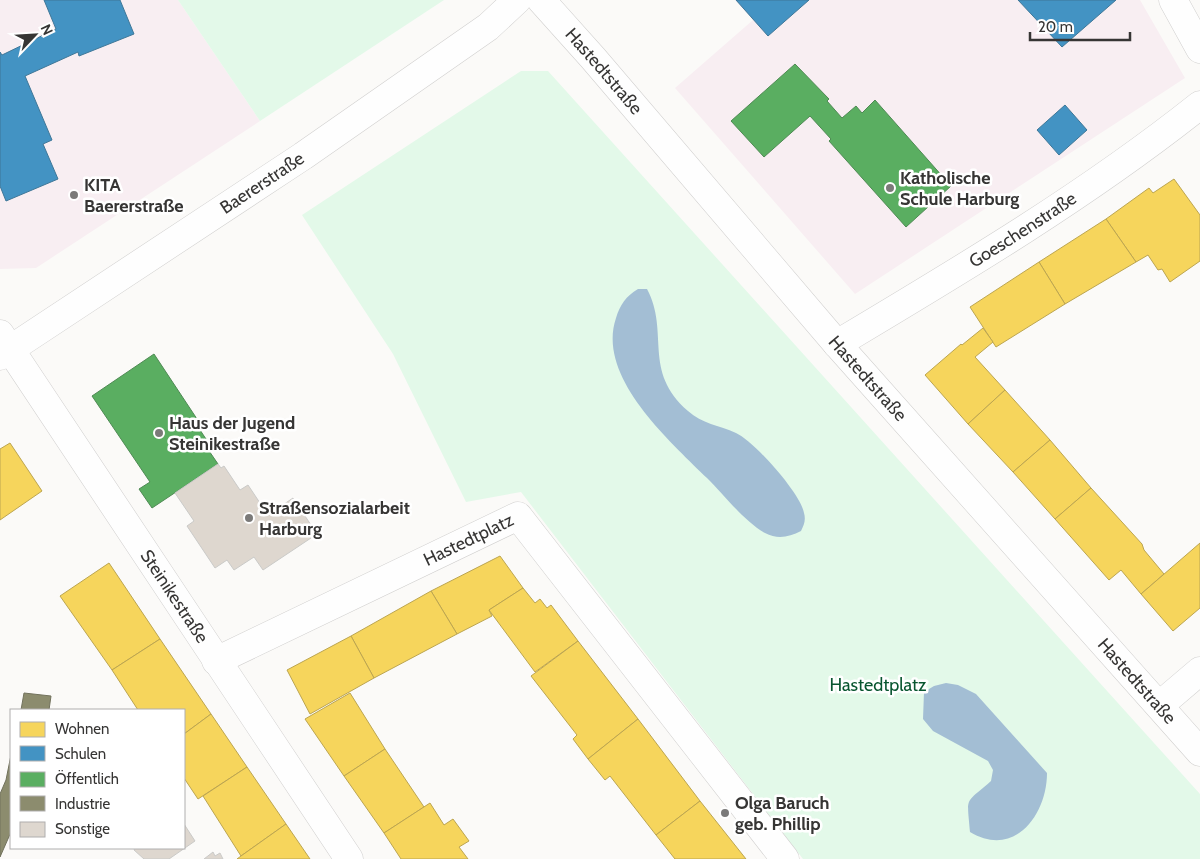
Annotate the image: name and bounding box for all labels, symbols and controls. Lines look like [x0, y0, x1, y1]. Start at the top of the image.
north arrow [10, 10, 60, 60]
scale bar [1030, 10, 1130, 42]
text: 20 m [1038, 18, 1073, 36]
text: N [37, 21, 57, 38]
street label: Hastedtstraße [560, 23, 647, 119]
street label: Baererstraße [216, 147, 308, 219]
place label: Katholische Schule Harburg [900, 167, 1019, 210]
place label: KITA Baererstraße [84, 174, 184, 217]
marker: Katholische Schule Harburg [884, 182, 896, 194]
street label: Goeschenstraße [965, 187, 1081, 272]
marker: KITA Baererstraße [68, 189, 80, 201]
street label: Hastedtstraße [824, 331, 912, 426]
place label: Haus der Jugend Steinikestraße [169, 412, 295, 455]
marker: Haus der Jugend Steinikestraße [153, 427, 165, 439]
place label: Straßensozialarbeit Harburg [259, 497, 410, 540]
street label: Hastedtplatz [420, 509, 517, 571]
marker: Straßensozialarbeit Harburg [243, 512, 255, 524]
street label: Steinikestraße [136, 546, 213, 647]
street label: Hastedtstraße [1093, 634, 1181, 728]
park label: Hastedtplatz [829, 674, 927, 696]
legend [10, 709, 185, 849]
text: Wohnen [55, 720, 109, 738]
text: Schulen [55, 745, 106, 763]
text: Öffentlich [55, 770, 119, 788]
place label: Olga Baruch geb. Phillip [735, 792, 829, 835]
text: Industrie [55, 795, 110, 813]
marker: Olga Baruch geb. Phillip [719, 807, 731, 819]
text: Sonstige [55, 820, 110, 838]

